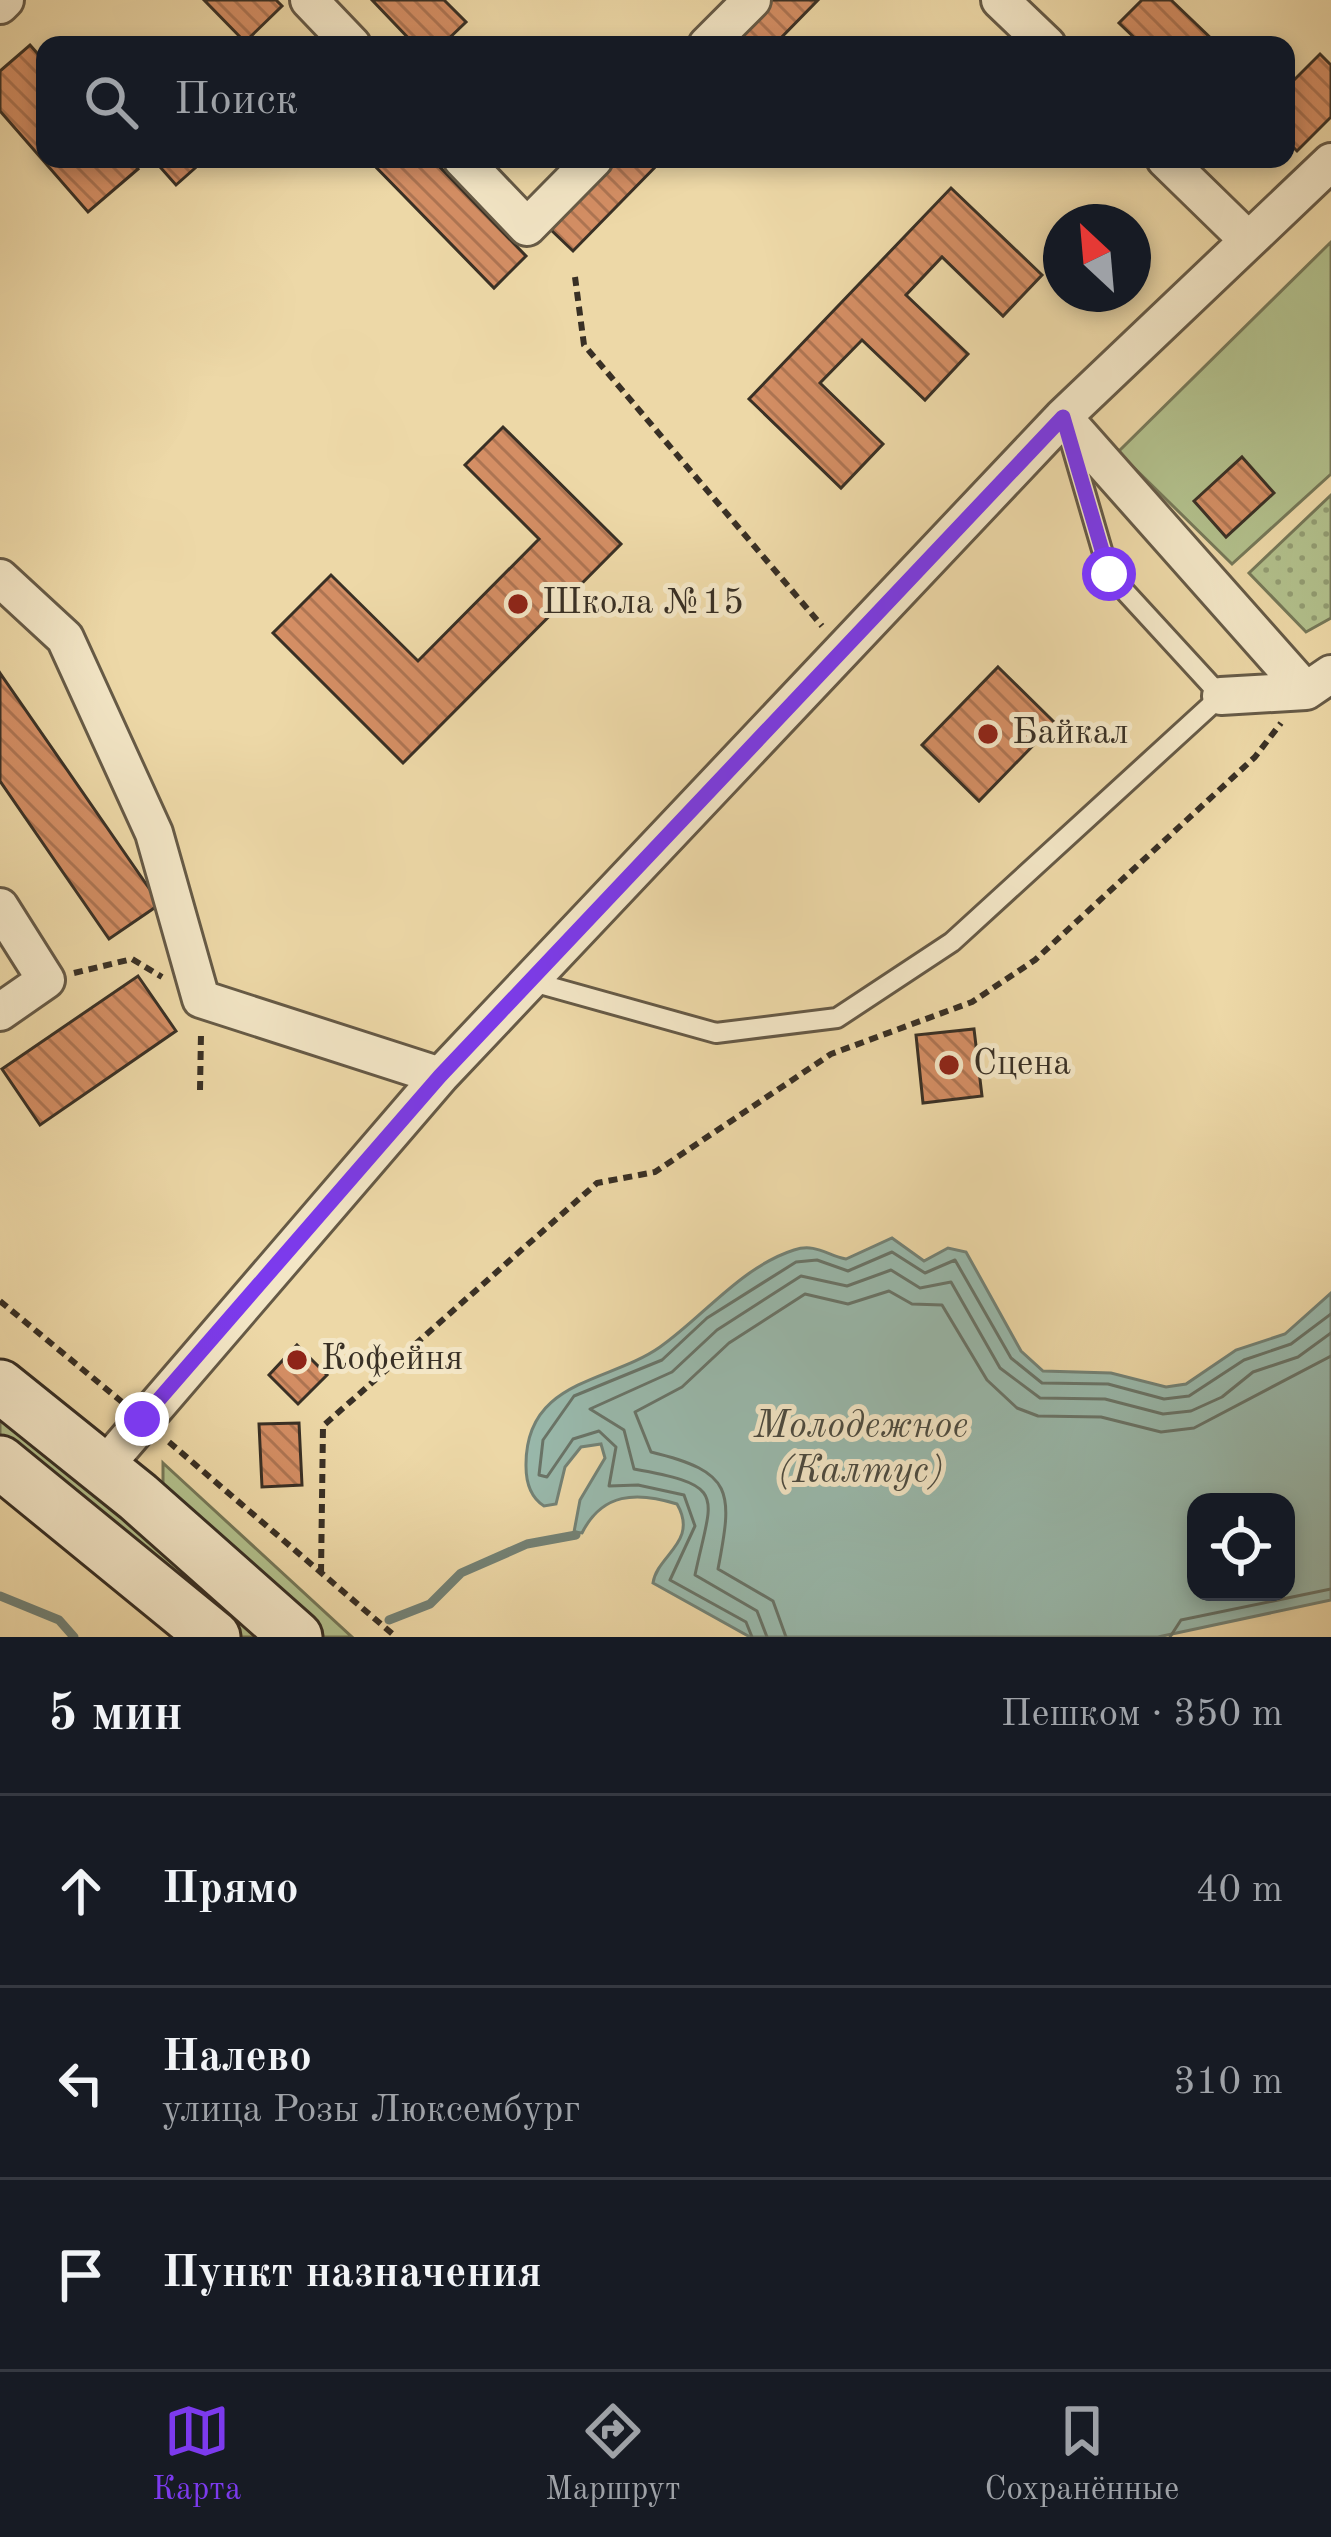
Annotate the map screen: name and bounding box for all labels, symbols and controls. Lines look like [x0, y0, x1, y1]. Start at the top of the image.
search box [36, 36, 1295, 168]
icon: search [78, 69, 144, 135]
text: Поиск [174, 79, 298, 124]
north arrow [1043, 204, 1151, 312]
route start [1082, 547, 1136, 601]
place label: Школа №15 [542, 586, 744, 622]
marker: Школа №15 [505, 591, 531, 617]
place label: Байкал [1012, 716, 1129, 752]
marker: Байкал [975, 721, 1001, 747]
place label: Сцена [973, 1047, 1071, 1083]
marker: Сцена [936, 1052, 962, 1078]
place label: Кофейня [321, 1342, 463, 1378]
marker: Кофейня [284, 1347, 310, 1373]
route end [115, 1392, 169, 1446]
water label: Молодежное (Калтус) [753, 1407, 968, 1491]
map controls [1187, 1493, 1295, 1601]
button: locate [1187, 1493, 1295, 1601]
text: 5 мин [48, 1690, 183, 1741]
text: Пешком · 350 m [1001, 1695, 1283, 1734]
icon: ahead [48, 1858, 114, 1924]
text: Прямо [162, 1868, 299, 1913]
text: 40 m [1196, 1871, 1283, 1910]
text: Налево [162, 2036, 312, 2081]
icon: left [48, 2050, 114, 2116]
text: 310 m [1173, 2063, 1283, 2102]
text: улица Розы Люксембург [162, 2091, 580, 2130]
icon: arrive [48, 2242, 114, 2308]
text: Пункт назначения [162, 2252, 542, 2297]
tab: Карта [152, 2398, 241, 2511]
tab: Маршрут [545, 2398, 681, 2511]
tab: Сохранённые [984, 2398, 1179, 2511]

